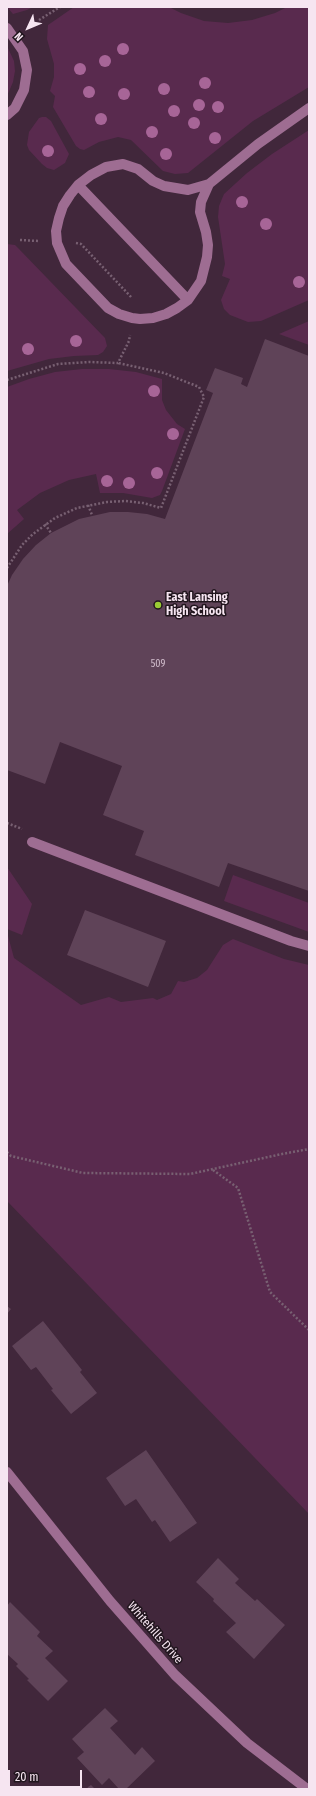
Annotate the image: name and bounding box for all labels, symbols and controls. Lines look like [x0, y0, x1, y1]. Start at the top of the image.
north arrow [8, 8, 48, 48]
text: N [12, 30, 26, 44]
place label: East Lansing High School [166, 591, 228, 619]
marker: East Lansing High School [153, 600, 163, 610]
house number: 509 [151, 658, 165, 670]
street label: Whitehills Drive [124, 1599, 186, 1667]
scale bar [10, 1762, 84, 1788]
text: 20 m [15, 1770, 39, 1784]

